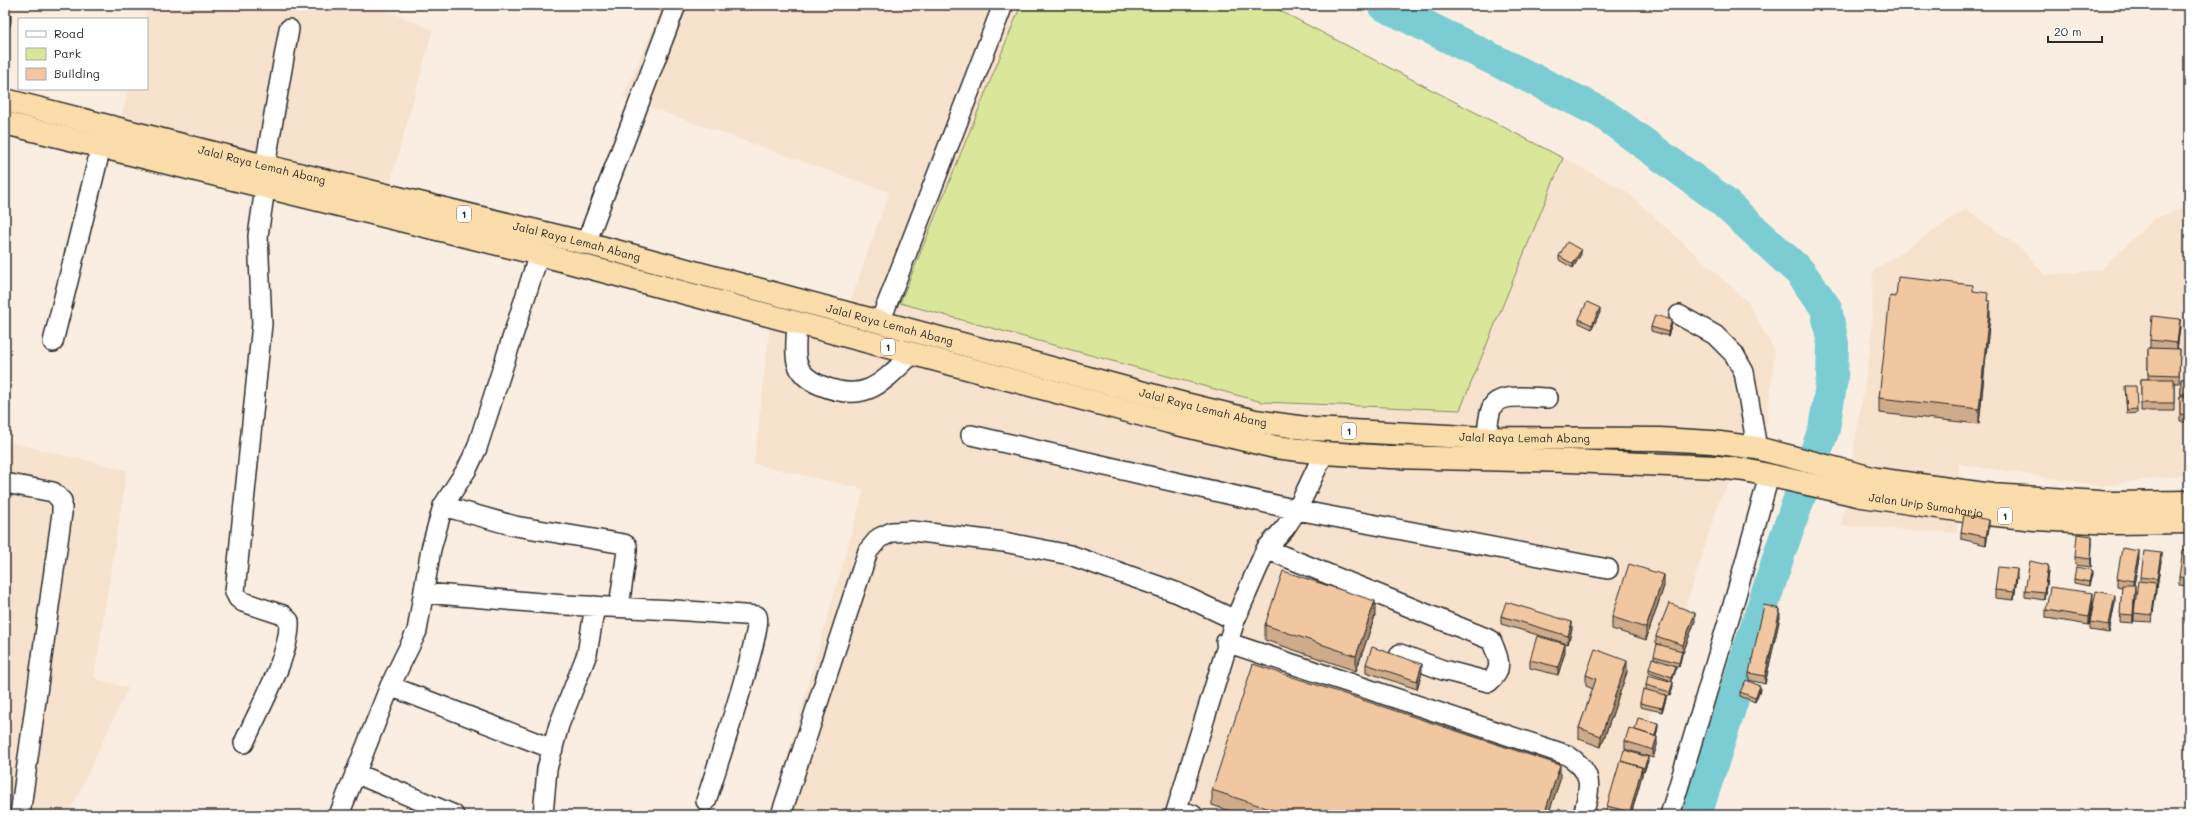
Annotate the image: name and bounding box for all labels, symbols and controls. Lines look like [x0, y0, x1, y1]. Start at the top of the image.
legend [18, 18, 148, 90]
scale bar [2048, 18, 2102, 44]
text: 20 m [2054, 23, 2082, 39]
text: Road [54, 25, 84, 41]
text: Park [54, 45, 81, 61]
text: Building [54, 65, 100, 81]
street label: Jalal Raya Lemah Abang [197, 141, 327, 187]
road number: 1 [457, 206, 471, 222]
street label: Jalal Raya Lemah Abang [512, 218, 642, 264]
street label: Jalal Raya Lemah Abang [825, 300, 955, 348]
road number: 1 [881, 339, 895, 355]
street label: Jalal Raya Lemah Abang [1138, 384, 1268, 430]
road number: 1 [1342, 423, 1356, 439]
street label: Jalal Raya Lemah Abang [1459, 429, 1590, 446]
street label: Jalan Urip Sumaharjo [1868, 489, 1984, 521]
road number: 1 [1998, 508, 2012, 524]

